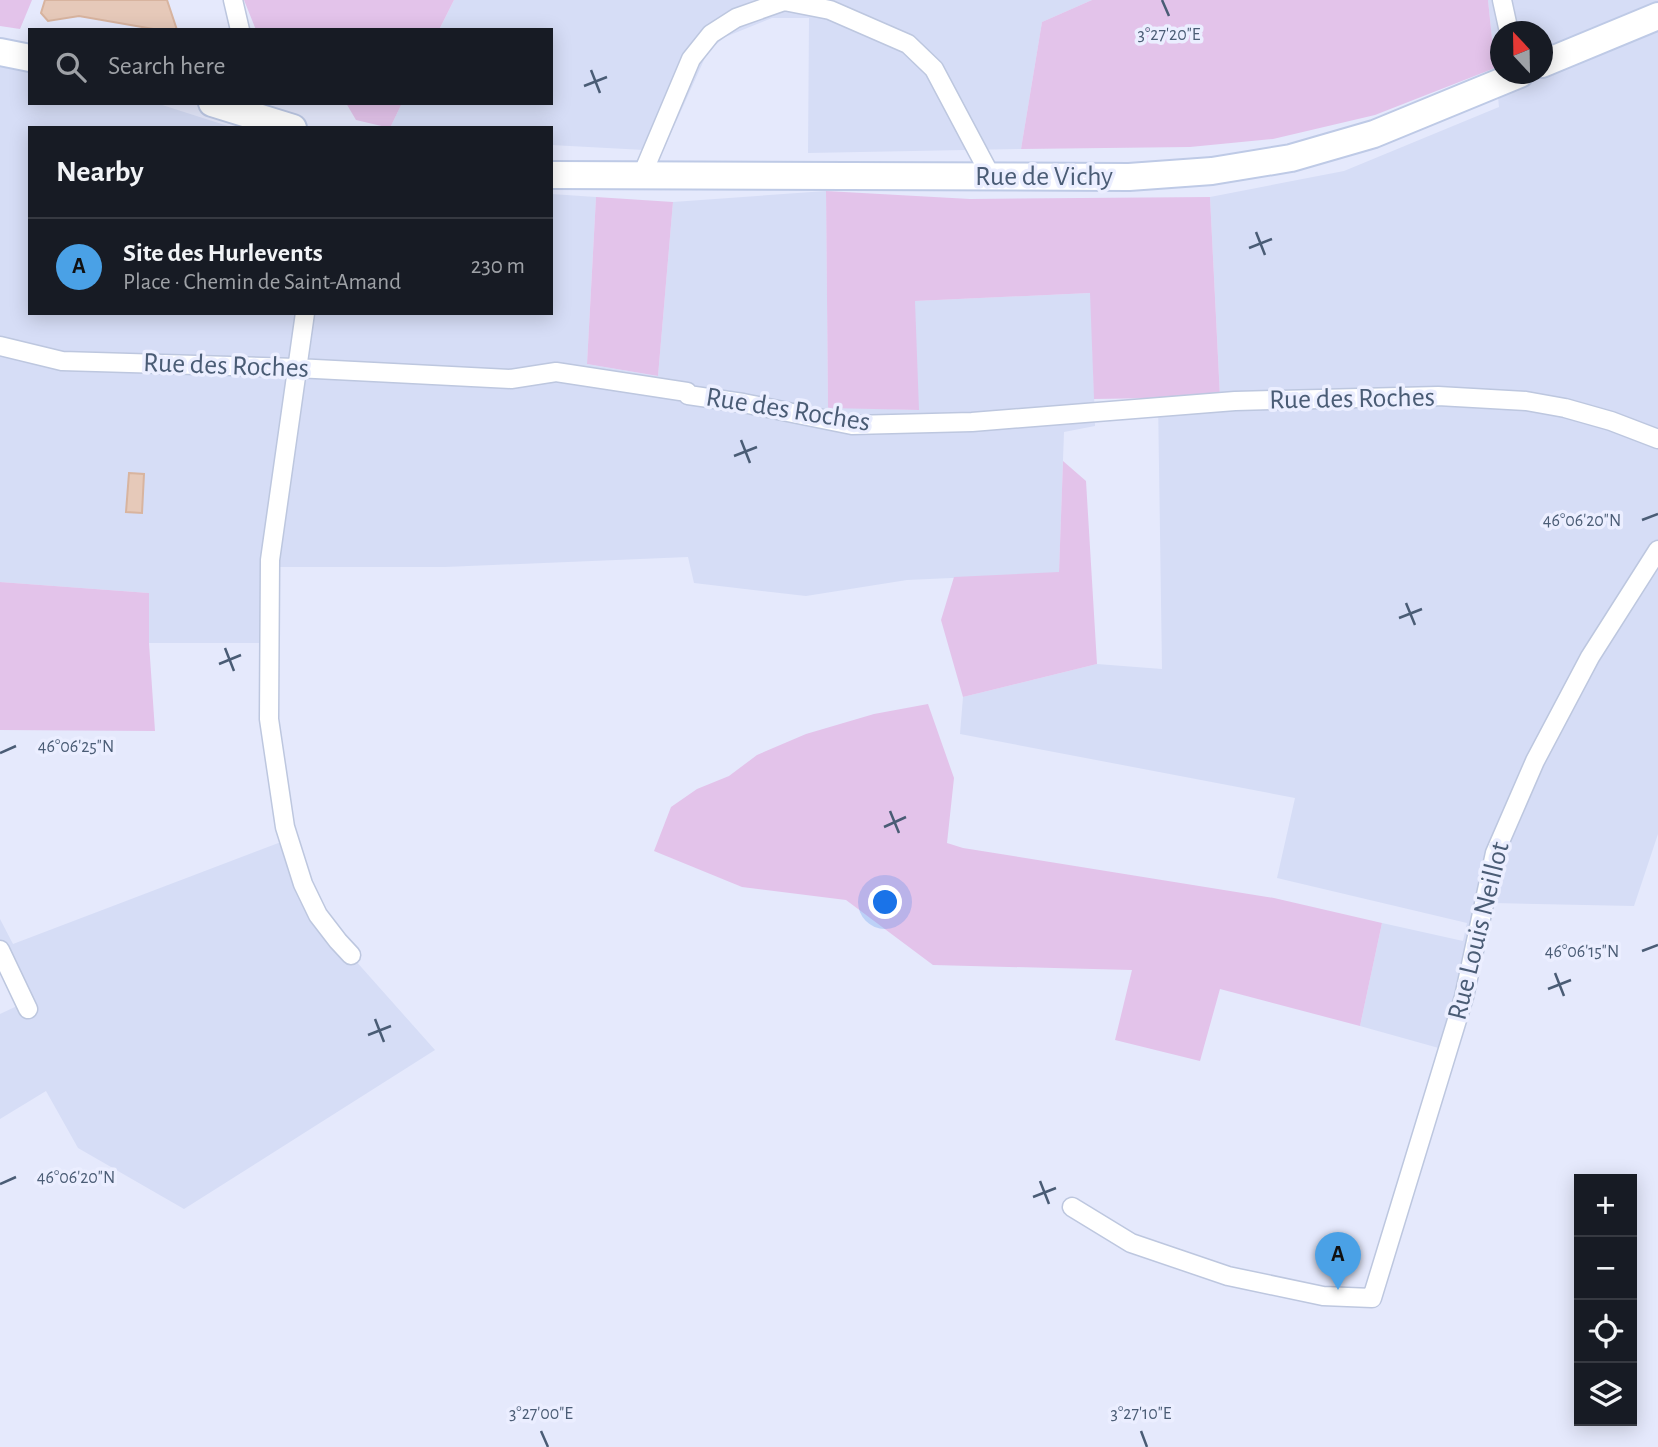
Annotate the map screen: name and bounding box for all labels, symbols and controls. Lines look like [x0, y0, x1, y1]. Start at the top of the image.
north arrow [1490, 21, 1553, 84]
text: 3°27'20"E [1138, 26, 1201, 44]
search box [28, 28, 553, 105]
icon: search [52, 48, 90, 86]
text: Search here [108, 53, 226, 79]
text: Nearby [56, 157, 144, 187]
street label: Rue de Vichy [975, 163, 1113, 191]
text: Site des Hurlevents [123, 240, 323, 266]
text: A [72, 255, 86, 278]
text: 230 m [471, 255, 525, 278]
text: Place · Chemin de Saint-Amand [123, 271, 401, 294]
street label: Rue des Roches [143, 349, 309, 383]
street label: Rue des Roches [704, 383, 872, 437]
street label: Rue des Roches [1269, 384, 1435, 414]
text: 46°06'20"N [1543, 512, 1621, 530]
text: 46°06'25"N [38, 738, 114, 756]
street label: Rue Louis Neillot [1443, 839, 1515, 1023]
your location [868, 885, 902, 919]
text: 46°06'15"N [1545, 943, 1619, 961]
text: 46°06'20"N [37, 1169, 115, 1187]
map controls [1574, 1174, 1637, 1426]
button: + [1574, 1174, 1637, 1237]
pin: A [1315, 1232, 1361, 1290]
button: − [1574, 1237, 1637, 1300]
button: locate [1574, 1300, 1637, 1363]
button: layers [1574, 1363, 1637, 1426]
text: 3°27'00"E [509, 1405, 573, 1423]
text: 3°27'10"E [1111, 1405, 1172, 1423]

